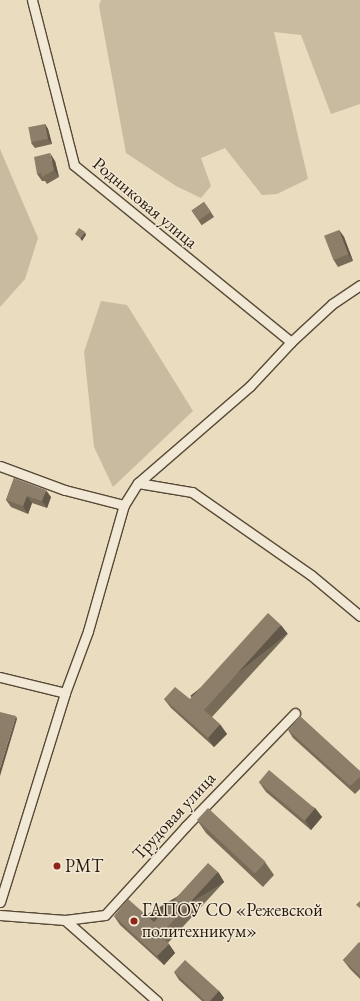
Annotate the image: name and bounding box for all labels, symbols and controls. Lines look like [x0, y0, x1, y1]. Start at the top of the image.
street label: Родниковая улица [88, 153, 202, 253]
street label: Трудовая улица [128, 768, 220, 864]
place label: РМТ [65, 855, 103, 877]
marker: РМТ [52, 861, 62, 871]
place label: ГАПОУ СО «Режевской политехникум» [142, 900, 323, 942]
marker: ГАПОУ СО «Режевской политехникум» [129, 916, 139, 926]

